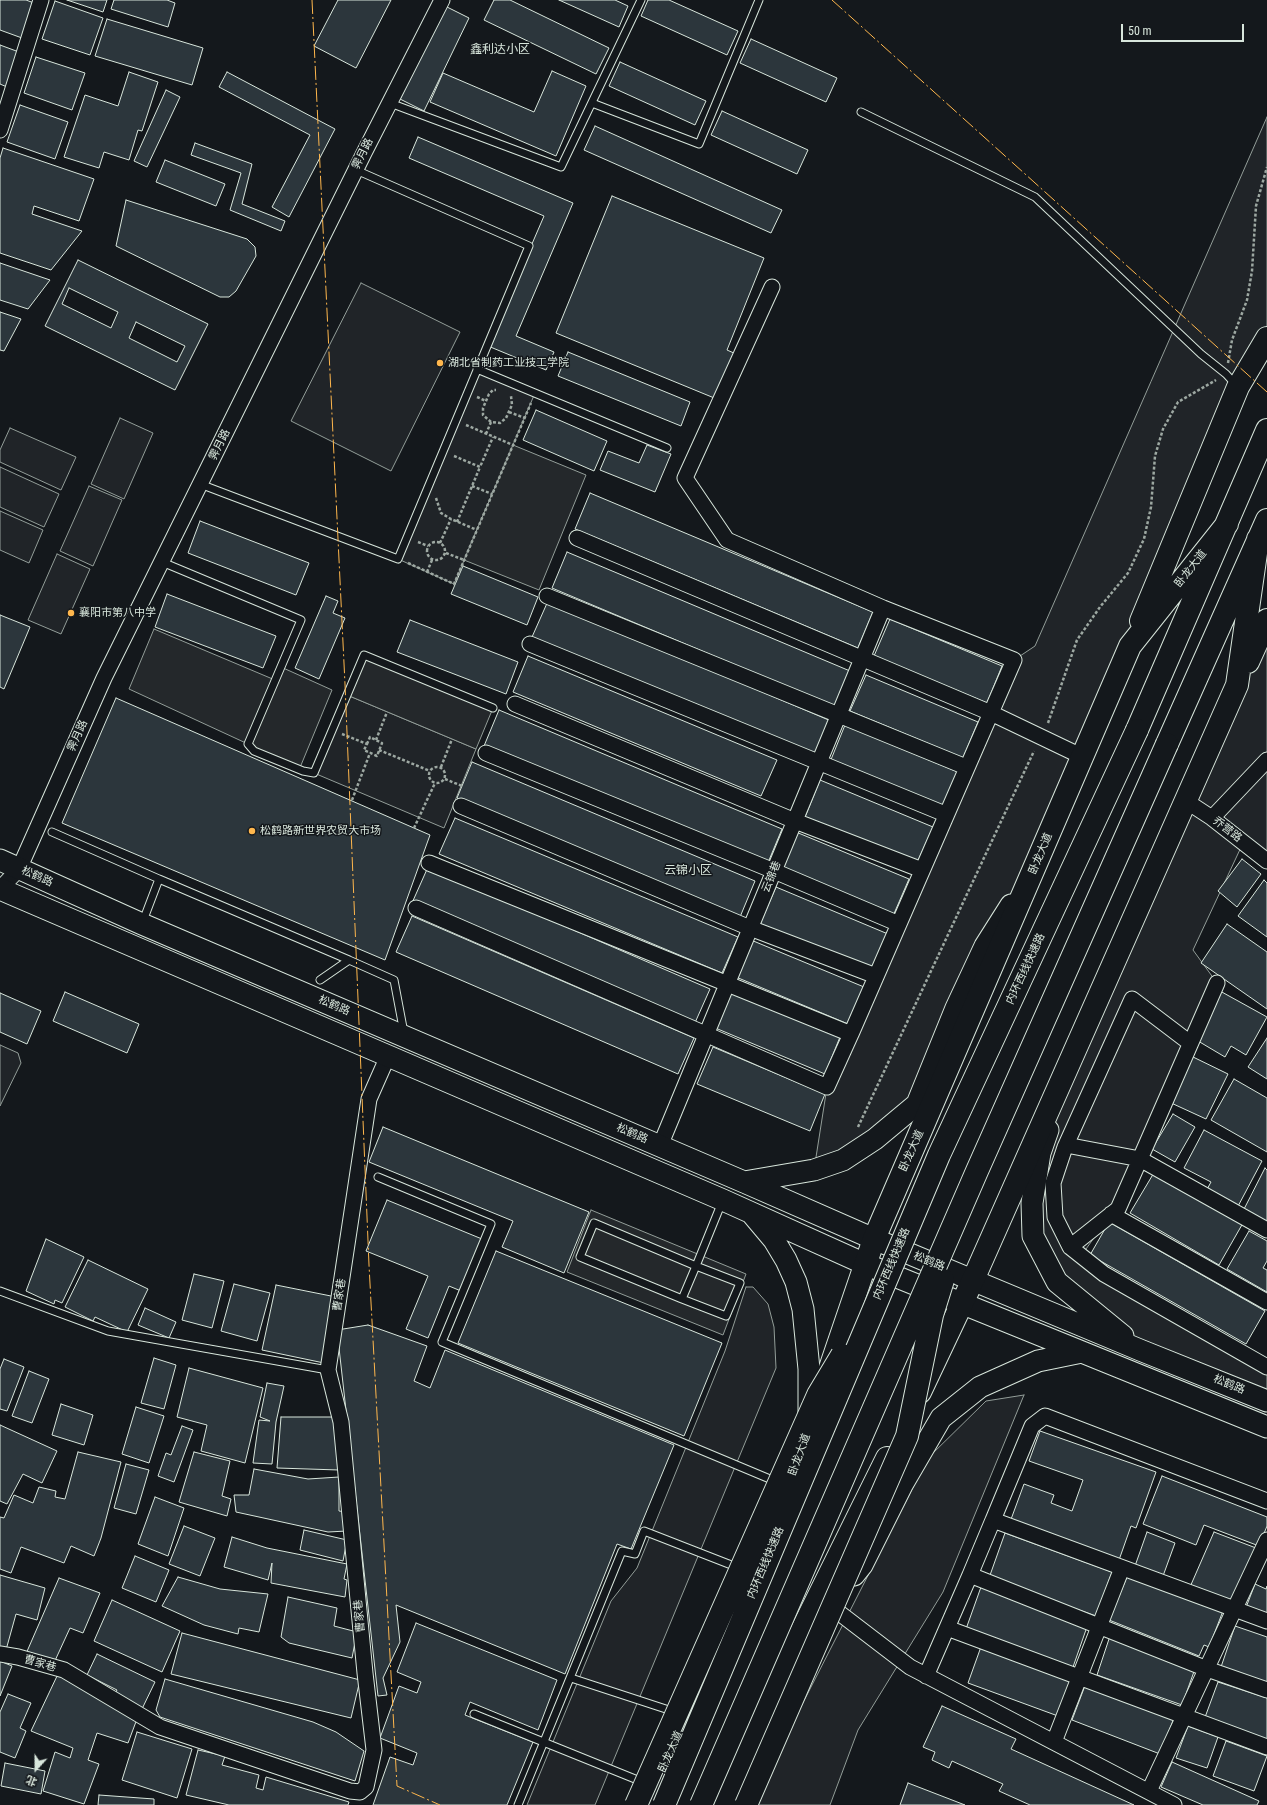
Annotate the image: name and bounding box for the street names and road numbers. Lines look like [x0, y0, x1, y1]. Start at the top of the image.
street label: 霁月路 [350, 136, 376, 172]
street label: 霁月路 [207, 427, 233, 463]
street label: 卧龙大道 [1172, 548, 1210, 590]
street label: 霁月路 [65, 718, 91, 754]
street label: 乔营路 [1210, 815, 1244, 845]
street label: 卧龙大道 [1026, 831, 1056, 877]
street label: 云锦巷 [760, 859, 784, 895]
street label: 松鹤路 [19, 864, 55, 890]
street label: 内环西线快速路 [1004, 931, 1048, 1007]
street label: 松鹤路 [316, 993, 352, 1019]
street label: 松鹤路 [614, 1121, 650, 1147]
street label: 卧龙大道 [897, 1128, 927, 1174]
street label: 内环西线快速路 [871, 1226, 913, 1302]
street label: 松鹤路 [911, 1250, 947, 1274]
street label: 曹家巷 [331, 1278, 349, 1312]
street label: 松鹤路 [1211, 1373, 1247, 1397]
street label: 卧龙大道 [786, 1432, 814, 1478]
street label: 内环西线快速路 [745, 1525, 787, 1601]
street label: 曹家巷 [352, 1599, 368, 1633]
street label: 曹家巷 [22, 1653, 58, 1675]
street label: 卧龙大道 [656, 1729, 686, 1775]

